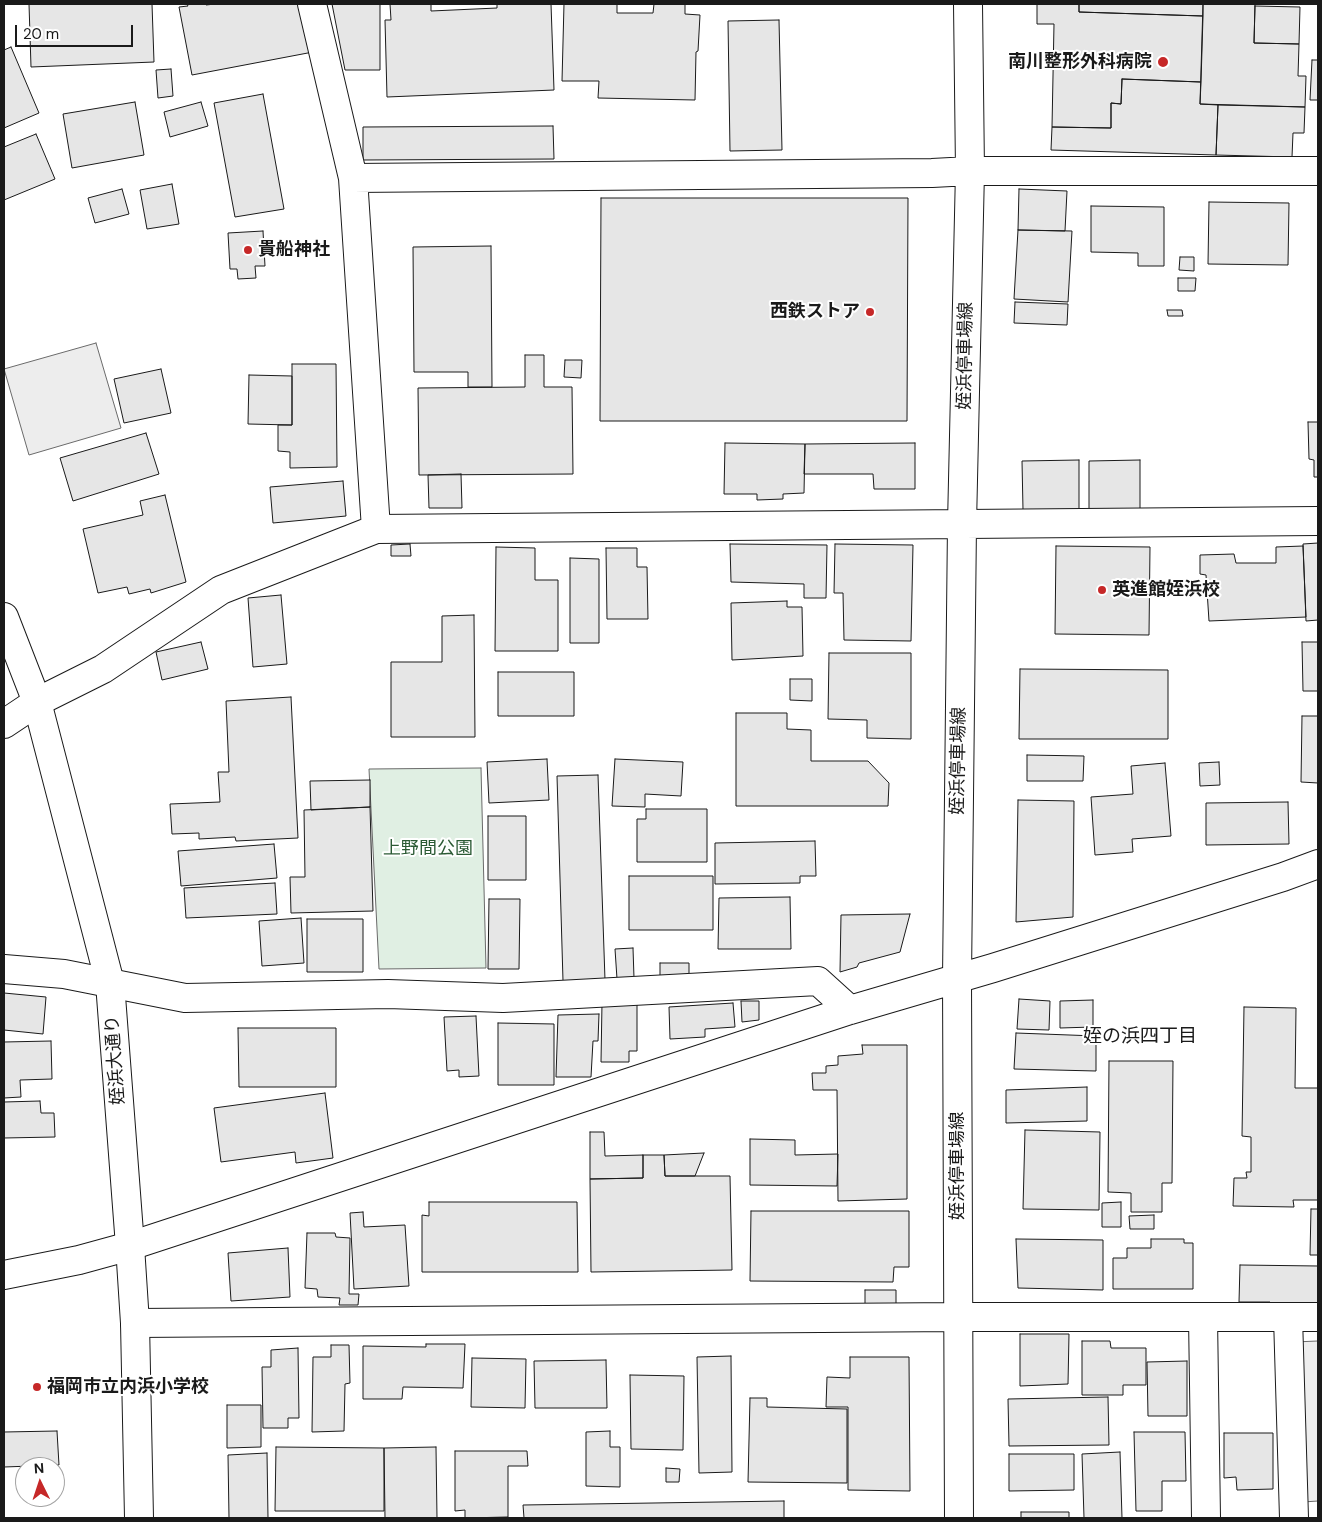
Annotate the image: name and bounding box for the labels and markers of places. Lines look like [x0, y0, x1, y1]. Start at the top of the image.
place label: 南川整形外科病院 [1008, 51, 1152, 73]
marker: 南川整形外科病院 [1156, 55, 1170, 69]
place label: 貴船神社 [258, 239, 330, 261]
marker: 貴船神社 [242, 244, 254, 256]
place label: 西鉄ストア [770, 301, 860, 323]
marker: 西鉄ストア [864, 306, 876, 318]
place label: 英進館姪浜校 [1112, 579, 1220, 601]
marker: 英進館姪浜校 [1096, 584, 1108, 596]
place label: 福岡市立内浜小学校 [47, 1376, 209, 1398]
marker: 福岡市立内浜小学校 [31, 1381, 43, 1393]

